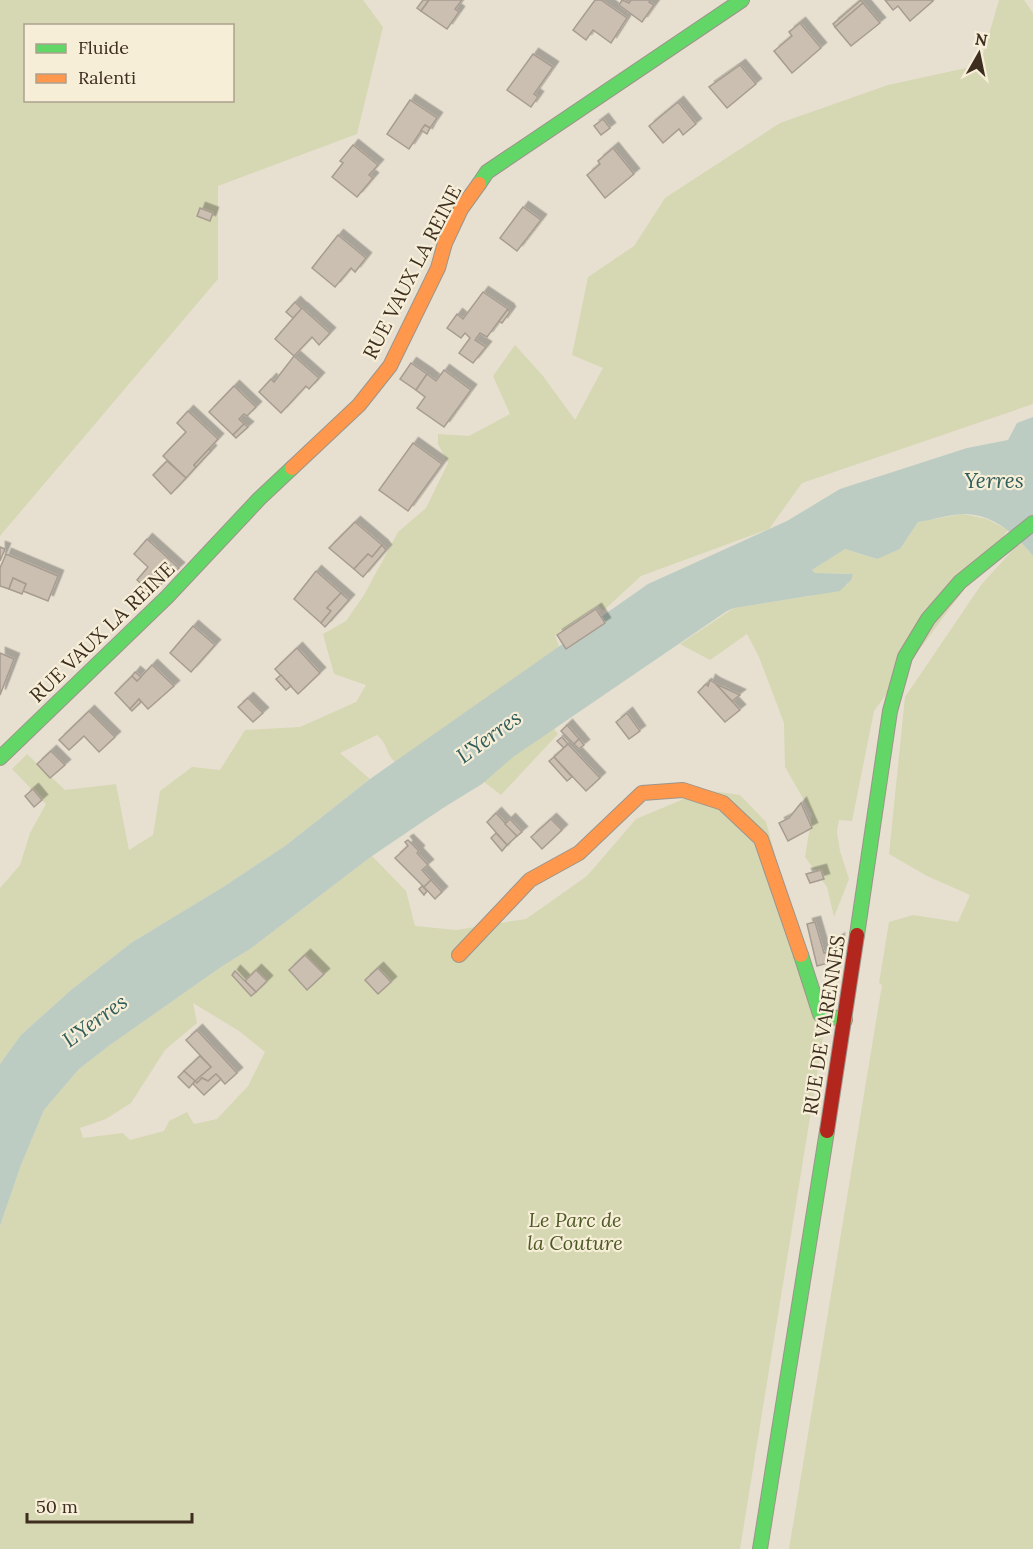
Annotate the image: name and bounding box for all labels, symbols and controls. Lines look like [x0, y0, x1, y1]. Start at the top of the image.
legend [24, 24, 234, 102]
north arrow [949, 24, 1009, 84]
text: N [974, 28, 989, 50]
text: Fluide [78, 36, 129, 59]
text: Ralenti [78, 66, 136, 89]
street label: RUE VAUX LA REINE [357, 181, 466, 363]
water label: Yerres [964, 467, 1024, 494]
street label: RUE VAUX LA REINE [24, 556, 179, 707]
water label: L'Yerres [451, 704, 527, 769]
street label: RUE DE VARENNES [797, 933, 850, 1117]
water label: L'Yerres [57, 988, 133, 1053]
park label: Le Parc de la Couture [527, 1207, 623, 1255]
scale bar [27, 1486, 192, 1524]
text: 50 m [36, 1495, 78, 1518]

